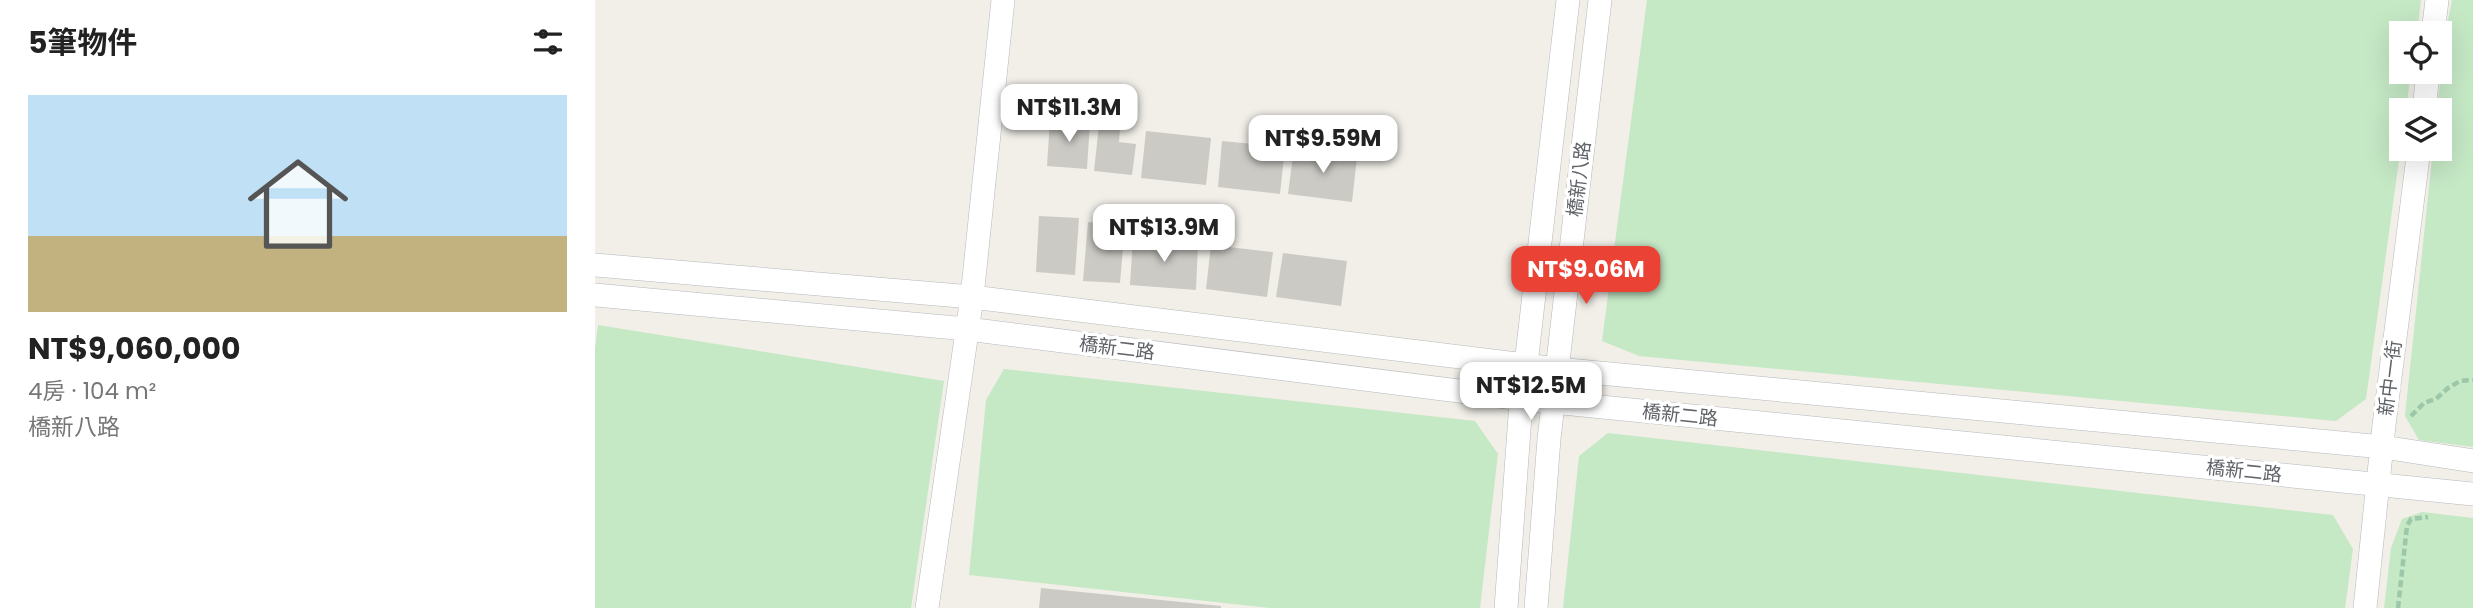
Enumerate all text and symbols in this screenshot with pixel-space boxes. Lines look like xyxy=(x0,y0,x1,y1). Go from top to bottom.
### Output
text: 5筆物件 xyxy=(28,21,138,64)
map controls xyxy=(2389,21,2452,161)
button: locate xyxy=(2389,21,2452,84)
icon: filters xyxy=(529,23,567,61)
pin: NT$11.3M xyxy=(997,85,1141,144)
text: NT$11.3M xyxy=(1017,91,1121,123)
button: layers xyxy=(2389,98,2452,161)
pin: NT$9.59M xyxy=(1251,116,1395,175)
text: NT$9.59M xyxy=(1265,122,1381,154)
street label: 橋新八路 xyxy=(1561,140,1597,218)
icon: home xyxy=(235,141,361,267)
pin: NT$13.9M xyxy=(1092,204,1236,264)
text: NT$13.9M xyxy=(1109,211,1219,243)
pin: NT$9.06M xyxy=(1514,246,1658,306)
text: NT$9.06M xyxy=(1527,253,1645,285)
text: NT$9,060,000 xyxy=(28,327,241,370)
street label: 橋新二路 xyxy=(1078,330,1156,366)
street label: 新中一街 xyxy=(2372,339,2408,417)
pin: NT$12.5M xyxy=(1459,362,1603,422)
text: NT$12.5M xyxy=(1476,369,1586,401)
text: 4房 · 104 m² xyxy=(28,375,156,407)
street label: 橋新二路 xyxy=(1641,398,1719,432)
text: 橋新八路 xyxy=(28,411,120,443)
street label: 橋新二路 xyxy=(2205,454,2283,488)

